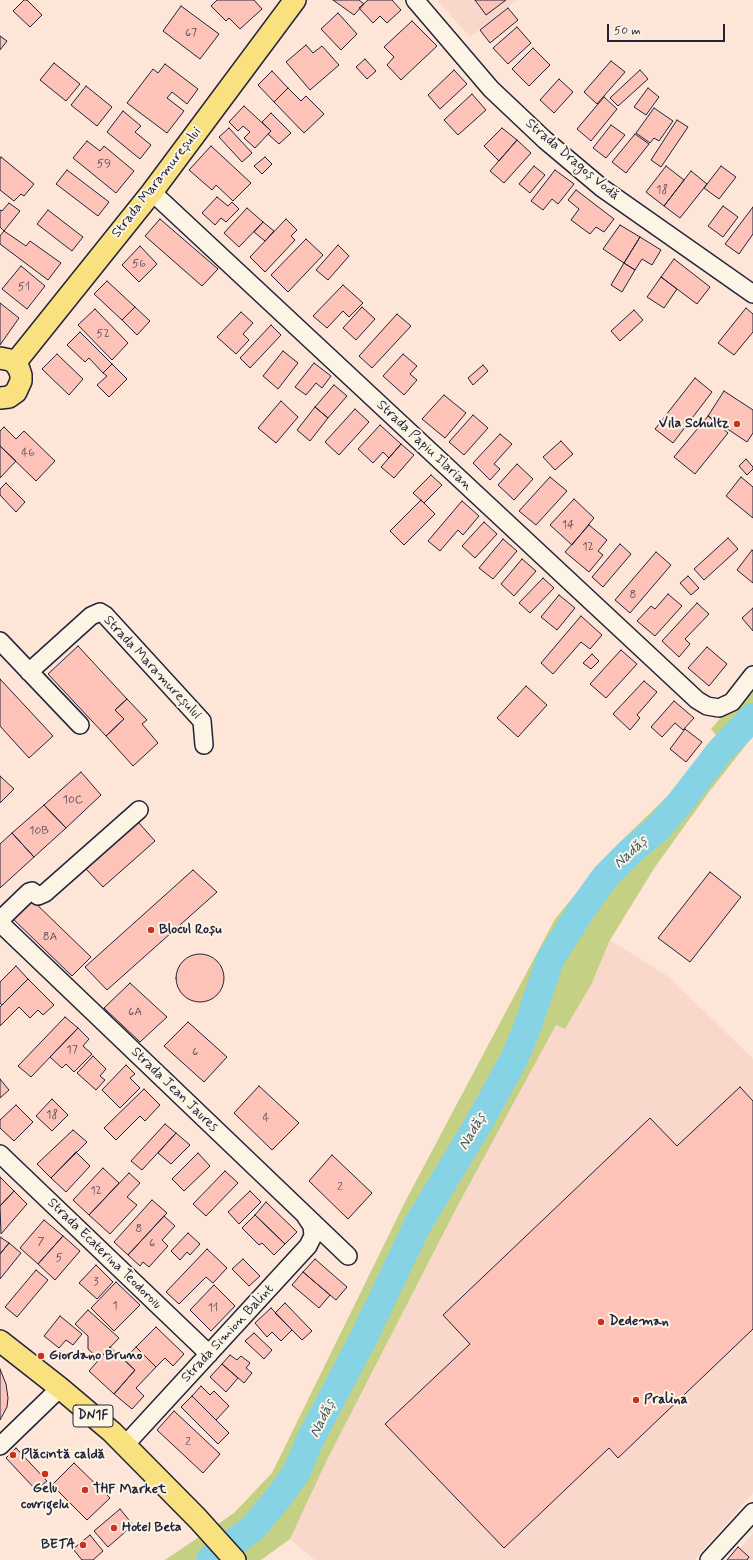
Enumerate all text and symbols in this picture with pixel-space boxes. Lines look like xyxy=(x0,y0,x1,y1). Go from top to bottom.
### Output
scale bar xyxy=(609,16,727,42)
text: 50 m xyxy=(614,23,641,39)
house number: 67 xyxy=(185,26,197,40)
street label: Strada Dragoș Vodă xyxy=(521,116,623,204)
street label: Strada Maramureșului xyxy=(109,124,205,242)
house number: 59 xyxy=(97,157,111,171)
house number: 18 xyxy=(656,183,668,197)
house number: 56 xyxy=(132,257,146,271)
house number: 51 xyxy=(18,280,30,294)
house number: 52 xyxy=(96,327,110,341)
street label: Strada Papiu Ilarian xyxy=(372,397,476,495)
place label: Vila Schultz xyxy=(659,416,729,432)
marker: Vila Schultz xyxy=(732,419,742,429)
house number: 46 xyxy=(21,446,35,460)
house number: 14 xyxy=(562,518,574,532)
house number: 12 xyxy=(582,540,594,554)
house number: 8 xyxy=(630,588,636,602)
street label: Strada Maramureșului xyxy=(100,613,204,723)
house number: 10C xyxy=(63,793,83,807)
house number: 10B xyxy=(29,824,49,838)
water label: Nadăș xyxy=(610,833,652,873)
place label: Blocul Roșu xyxy=(159,922,222,938)
marker: Blocul Roșu xyxy=(146,925,156,935)
house number: 8A xyxy=(43,930,57,944)
house number: 6A xyxy=(128,1005,142,1019)
house number: 17 xyxy=(66,1043,78,1057)
street label: Strada Jean Jaures xyxy=(127,1044,221,1136)
house number: 6 xyxy=(192,1045,198,1059)
house number: 18 xyxy=(46,1108,58,1122)
water label: Nadăș xyxy=(455,1110,491,1154)
house number: 4 xyxy=(263,1111,269,1125)
house number: 2 xyxy=(337,1180,343,1194)
house number: 12 xyxy=(90,1184,102,1198)
street label: Strada Ecaterina Teodoroiu xyxy=(43,1195,165,1313)
house number: 8 xyxy=(136,1222,142,1236)
house number: 7 xyxy=(37,1235,45,1249)
house number: 6 xyxy=(149,1236,155,1250)
house number: 5 xyxy=(55,1251,63,1265)
house number: 3 xyxy=(93,1275,99,1289)
street label: Strada Simion Balint xyxy=(178,1281,278,1387)
house number: 1 xyxy=(112,1299,118,1313)
house number: 11 xyxy=(208,1301,218,1315)
place label: Dedeman xyxy=(609,1314,669,1330)
marker: Dedeman xyxy=(596,1317,606,1327)
place label: Giordano Bruno xyxy=(49,1348,143,1364)
marker: Giordano Bruno xyxy=(36,1351,46,1361)
place label: Pralina xyxy=(644,1392,688,1408)
marker: Pralina xyxy=(631,1395,641,1405)
water label: Nadăș xyxy=(306,1397,340,1441)
road number: DN1F xyxy=(73,1405,113,1427)
house number: 2 xyxy=(185,1435,191,1449)
place label: Plăcintă caldă xyxy=(21,1447,105,1463)
marker: Plăcintă caldă xyxy=(8,1450,18,1460)
marker: Gelu covrigelu xyxy=(40,1469,50,1479)
place label: Gelu covrigelu xyxy=(21,1481,69,1514)
place label: THF Market xyxy=(93,1482,166,1498)
marker: THF Market xyxy=(80,1485,90,1495)
place label: Hotel Beta xyxy=(122,1520,182,1536)
marker: Hotel Beta xyxy=(109,1523,119,1533)
place label: BETA xyxy=(41,1537,75,1553)
marker: BETA xyxy=(78,1540,88,1550)

